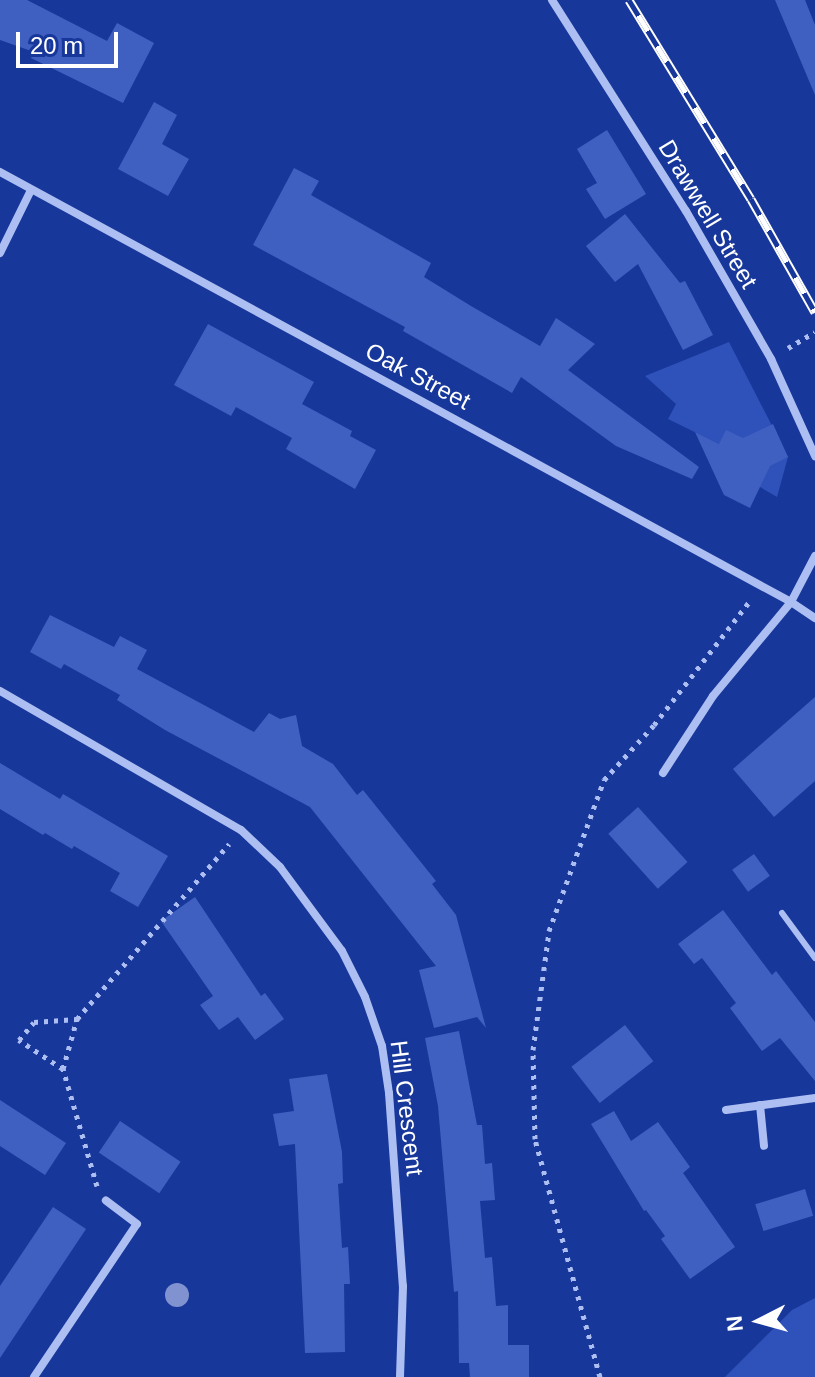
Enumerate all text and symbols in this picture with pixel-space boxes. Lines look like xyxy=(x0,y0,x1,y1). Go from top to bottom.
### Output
scale bar xyxy=(20,16,122,66)
text: 20 m xyxy=(30,32,83,59)
street label: Drawwell Street xyxy=(652,135,764,293)
street label: Oak Street xyxy=(361,336,475,416)
street label: Hill Crescent xyxy=(384,1039,430,1177)
north arrow xyxy=(719,1281,799,1361)
text: N xyxy=(721,1314,748,1333)

